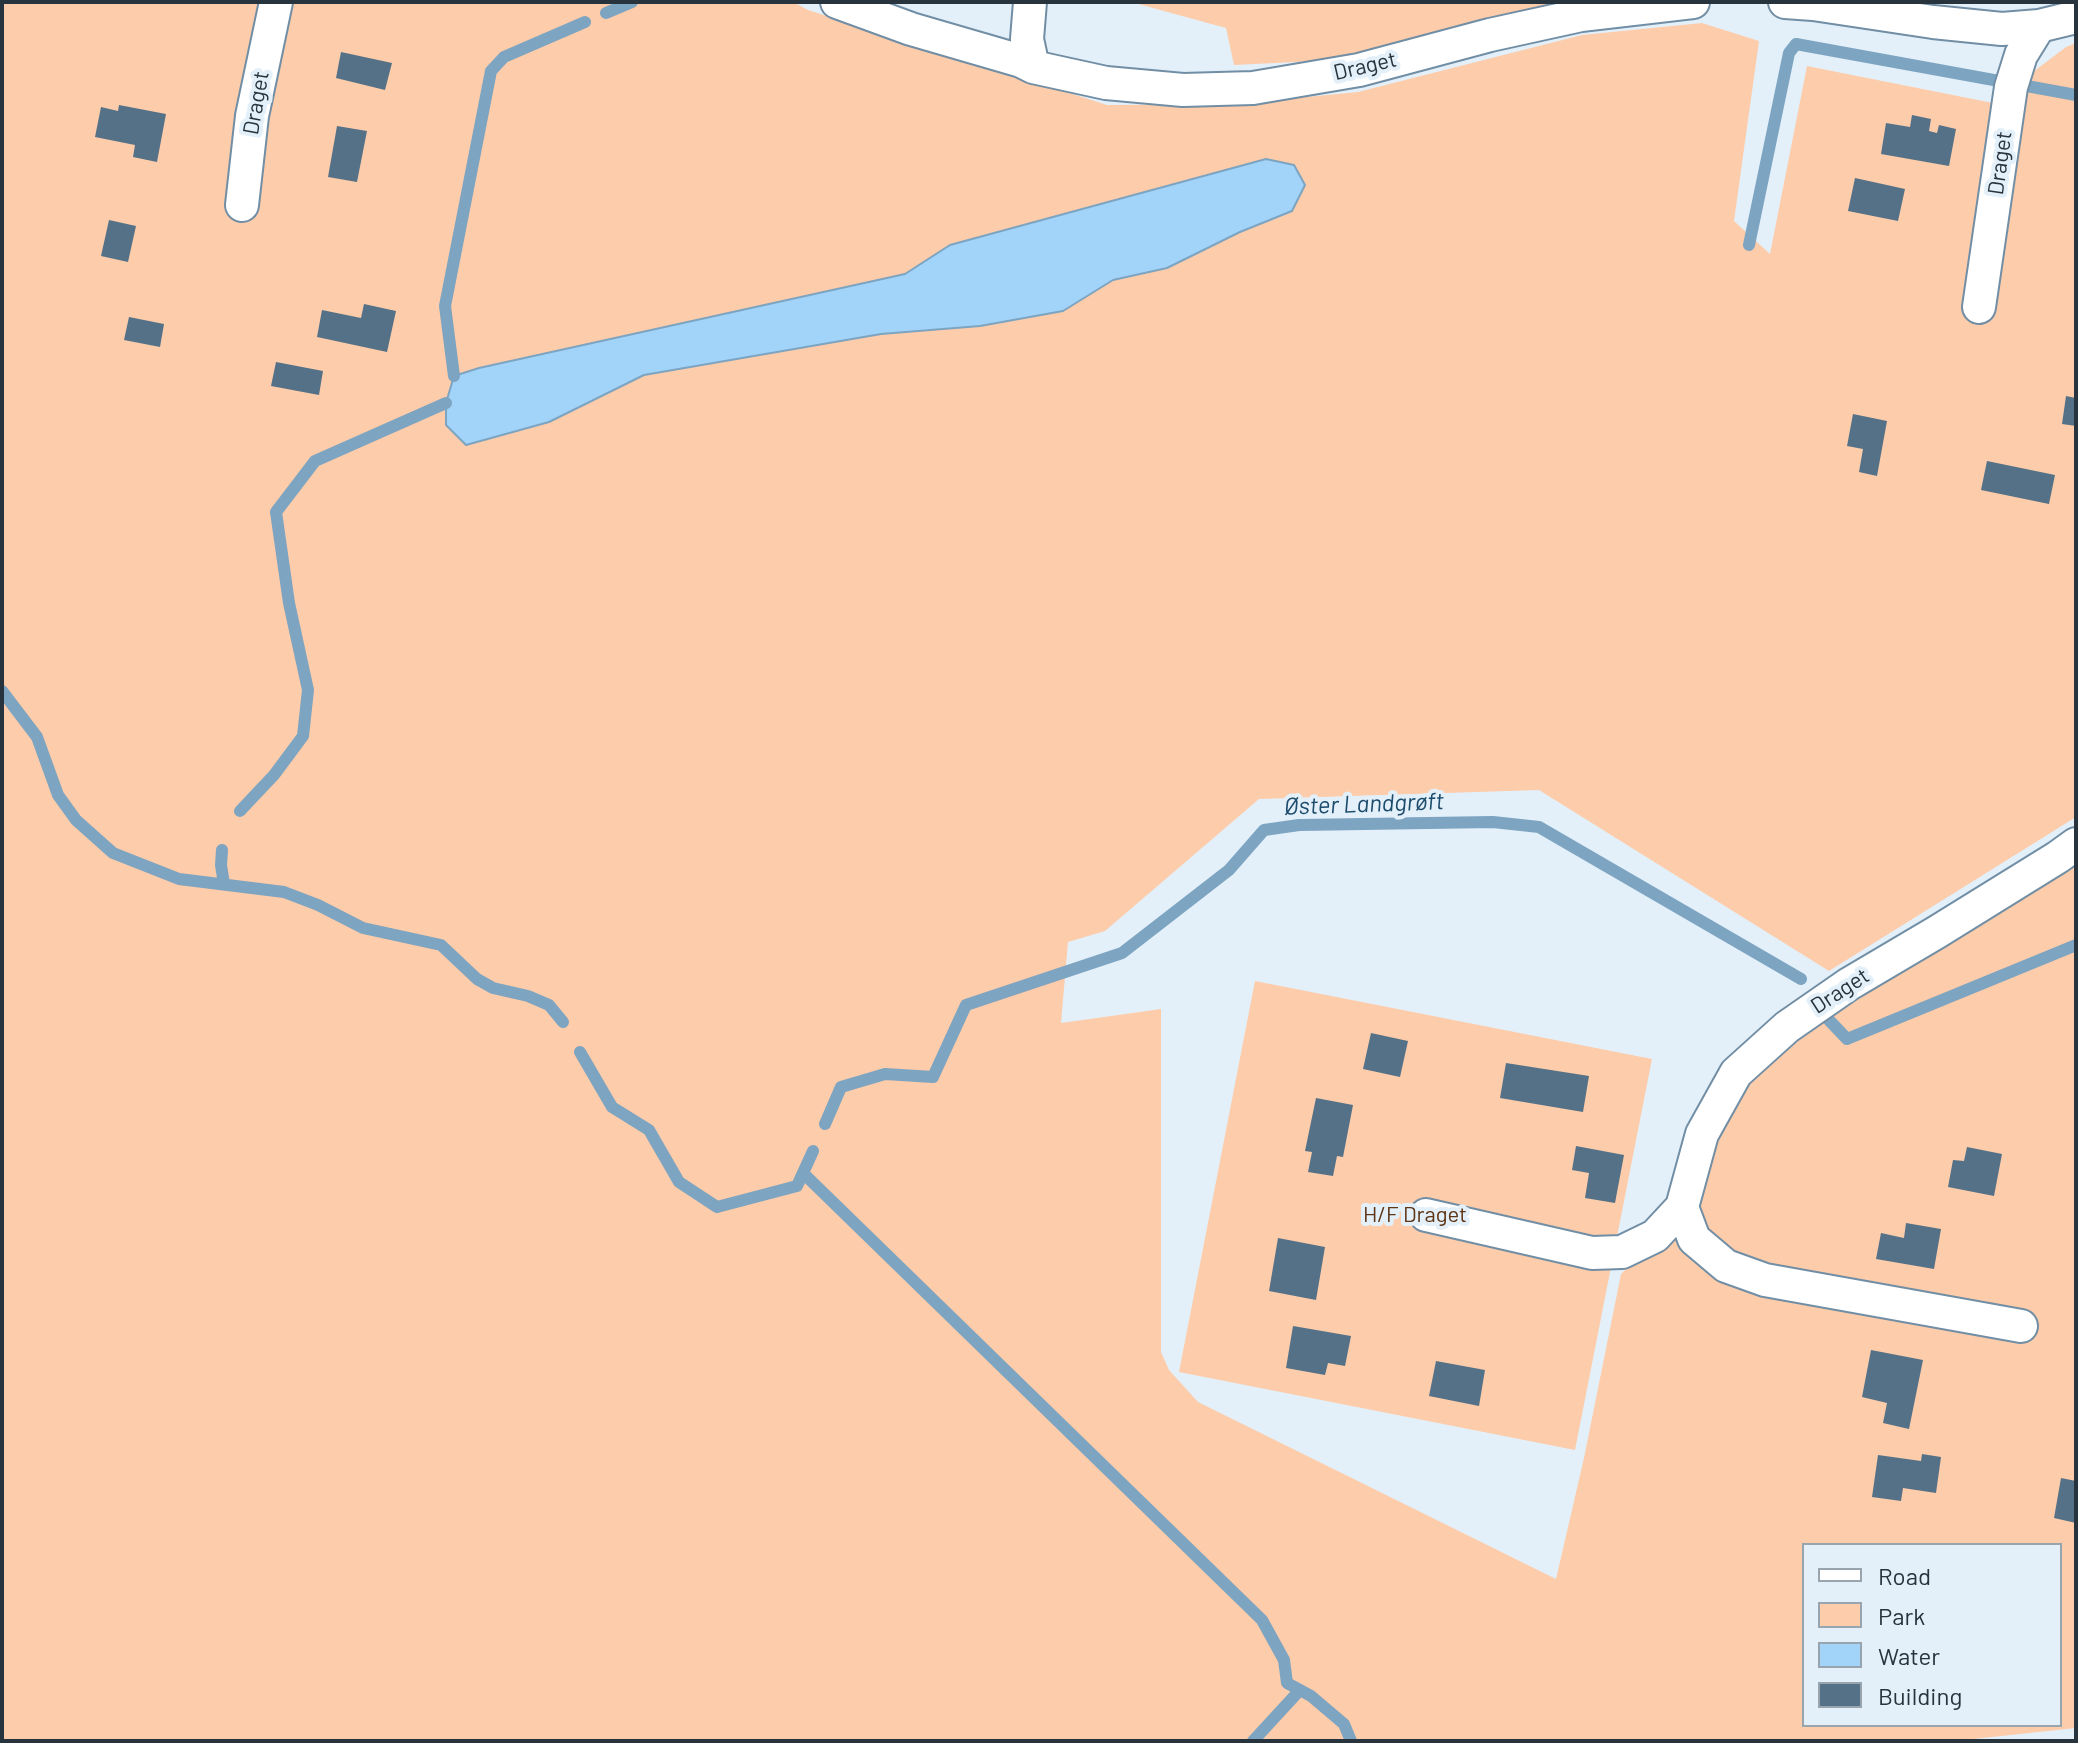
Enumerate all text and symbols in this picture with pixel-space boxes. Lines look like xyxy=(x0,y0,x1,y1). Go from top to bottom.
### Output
street label: Draget xyxy=(1331,46,1399,86)
street label: Draget xyxy=(237,69,275,137)
street label: Draget xyxy=(1982,129,2018,197)
water label: Øster Landgrøft xyxy=(1284,787,1444,821)
street label: Draget xyxy=(1806,962,1874,1020)
park label: H/F Draget xyxy=(1363,1202,1467,1228)
legend xyxy=(1802,1543,2062,1727)
text: Road xyxy=(1878,1561,1931,1590)
text: Park xyxy=(1878,1601,1925,1630)
text: Water xyxy=(1878,1641,1940,1670)
text: Building xyxy=(1878,1681,1962,1710)

